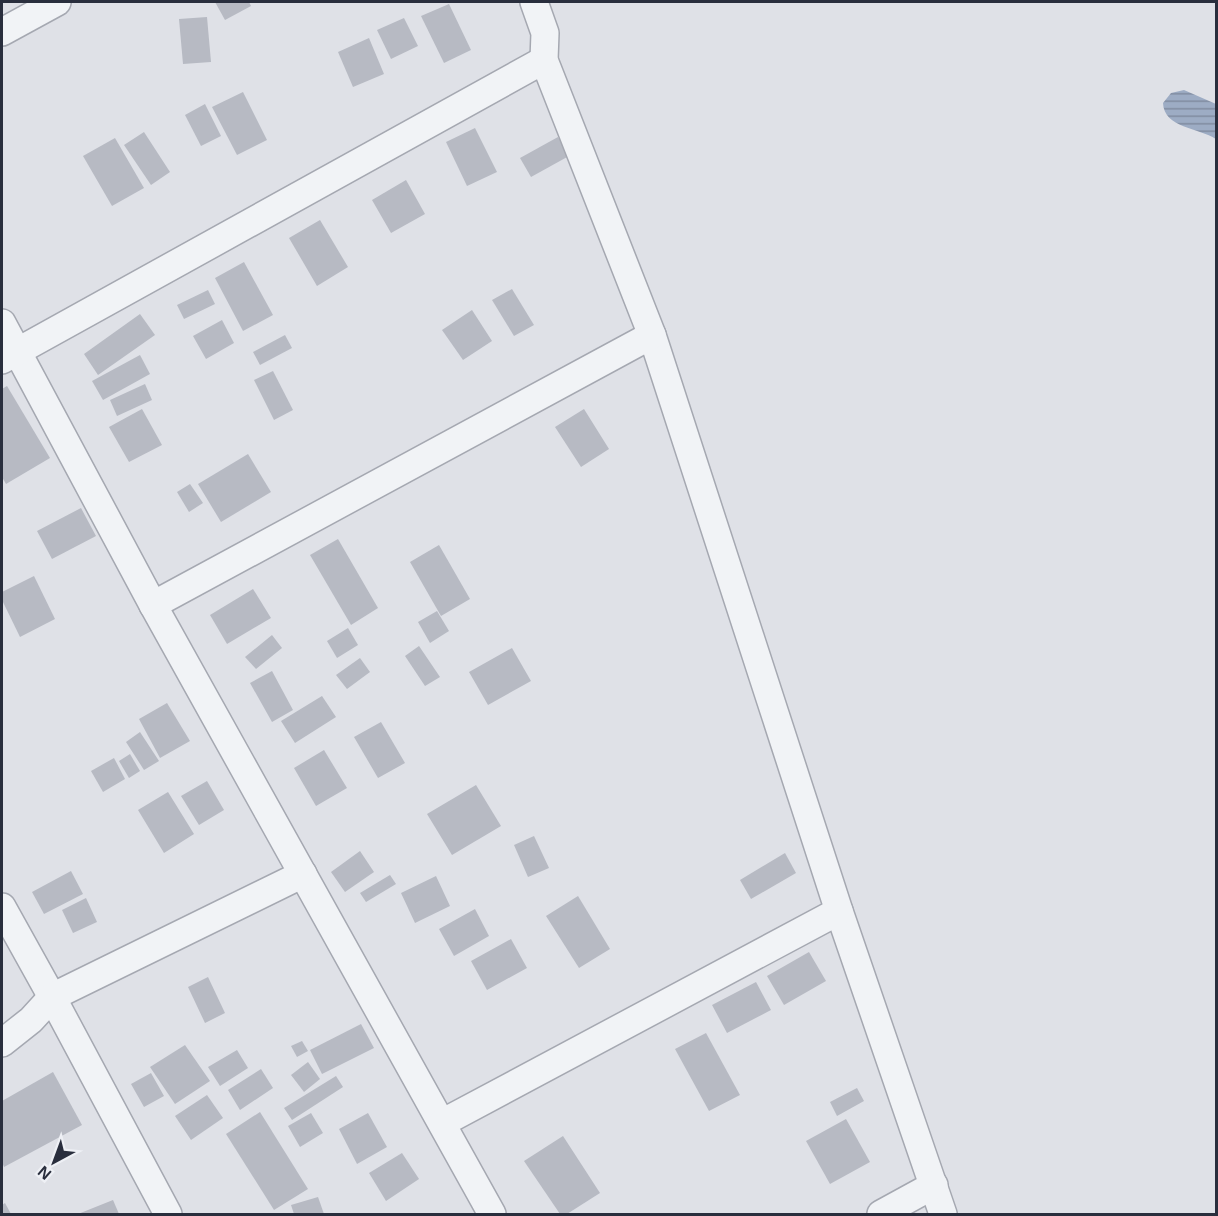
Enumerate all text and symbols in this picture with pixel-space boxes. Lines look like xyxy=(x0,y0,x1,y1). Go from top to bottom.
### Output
north arrow xyxy=(24,1132,84,1192)
text: N xyxy=(35,1163,54,1183)

